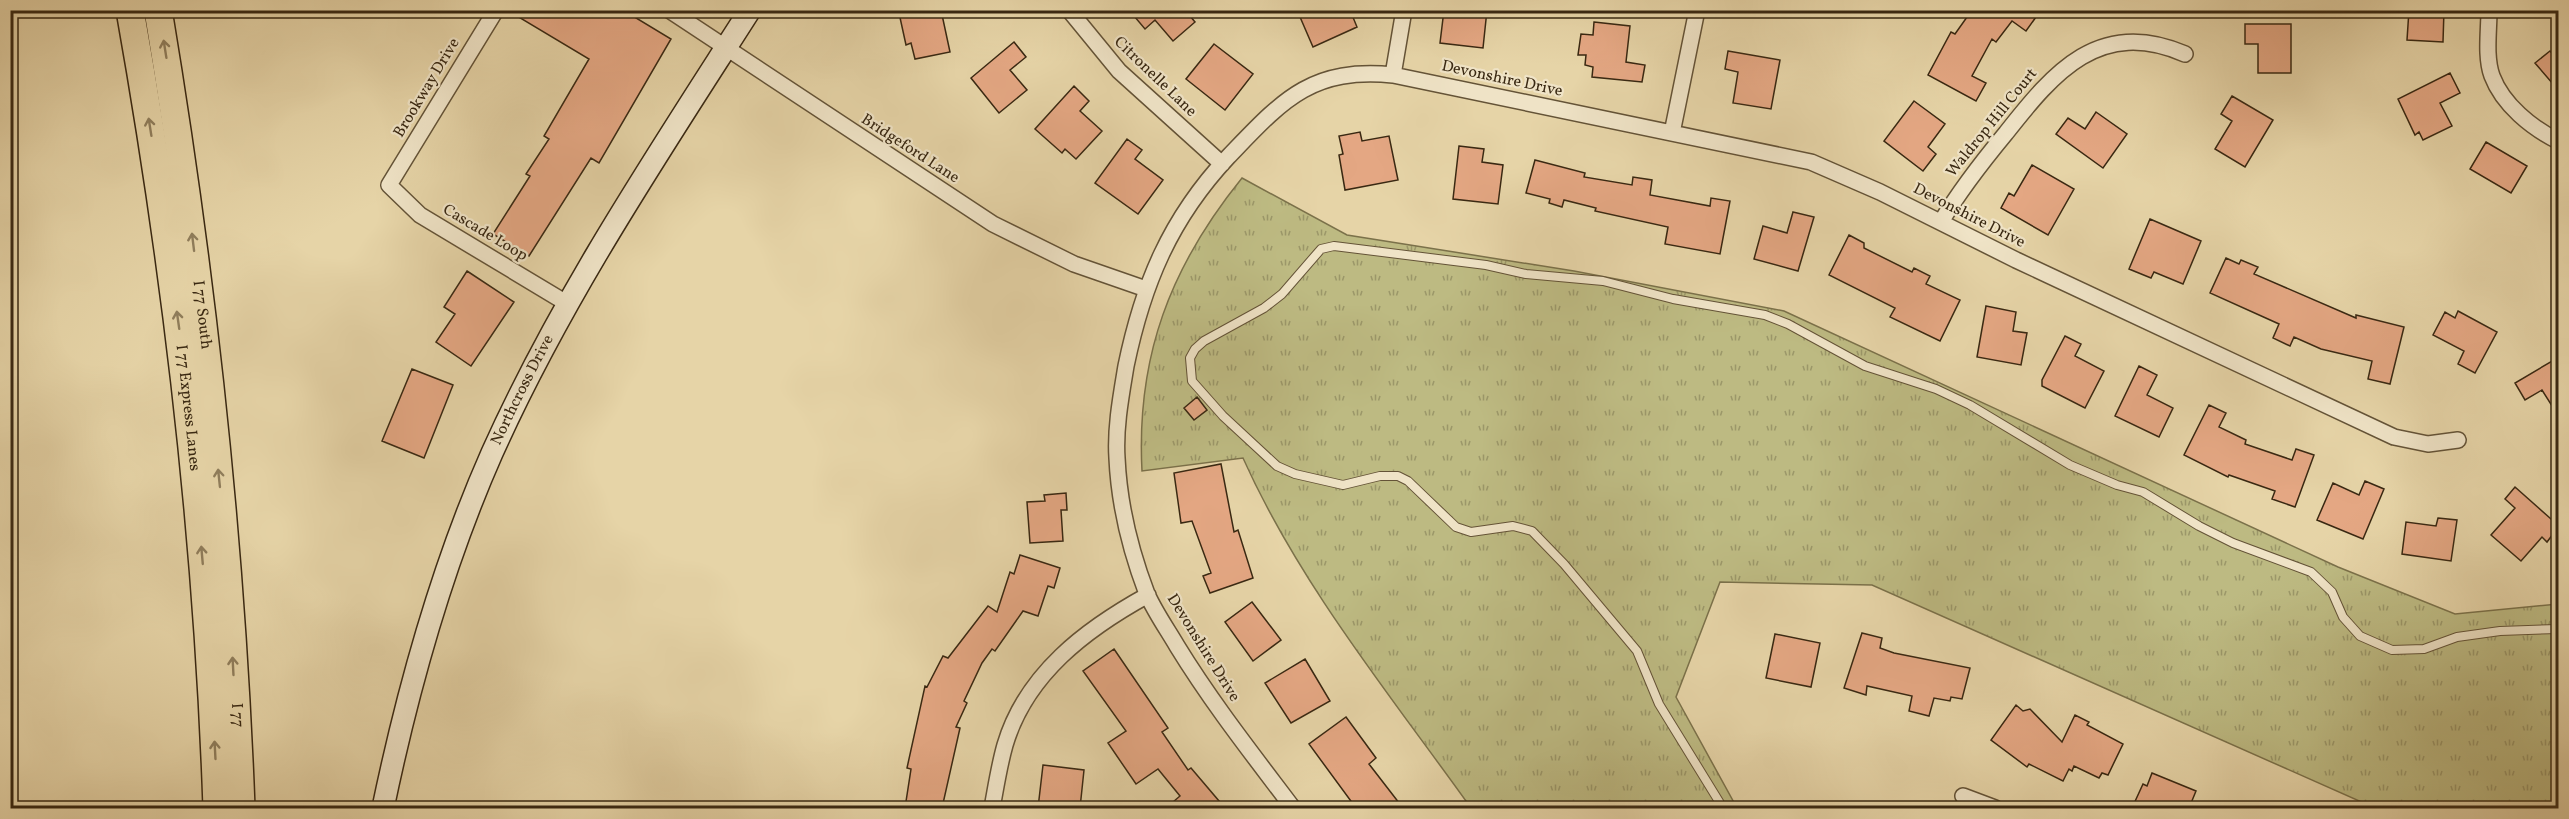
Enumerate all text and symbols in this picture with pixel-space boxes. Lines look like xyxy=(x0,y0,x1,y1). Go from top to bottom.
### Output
street label: Citronelle Lane xyxy=(1109,32,1201,122)
street label: Brookway Drive xyxy=(389,34,465,142)
one-way arrow xyxy=(159,40,170,60)
street label: Devonshire Drive xyxy=(1439,55,1565,103)
street label: Waldrop Hill Court xyxy=(1941,64,2043,182)
street label: Bridgeford Lane xyxy=(857,109,963,189)
one-way arrow xyxy=(144,117,155,137)
street label: Devonshire Drive xyxy=(1909,178,2029,254)
street label: Cascade Loop xyxy=(438,199,532,267)
one-way arrow xyxy=(187,233,198,253)
street label: I 77 South xyxy=(187,279,217,350)
one-way arrow xyxy=(173,310,184,330)
street label: Northcross Drive xyxy=(486,331,560,449)
street label: I 77 Express Lanes xyxy=(169,343,205,472)
one-way arrow xyxy=(213,468,224,488)
one-way arrow xyxy=(196,546,207,566)
street label: Devonshire Drive xyxy=(1161,590,1245,706)
one-way arrow xyxy=(228,657,239,677)
street label: I 77 xyxy=(225,702,248,728)
one-way arrow xyxy=(209,741,220,761)

